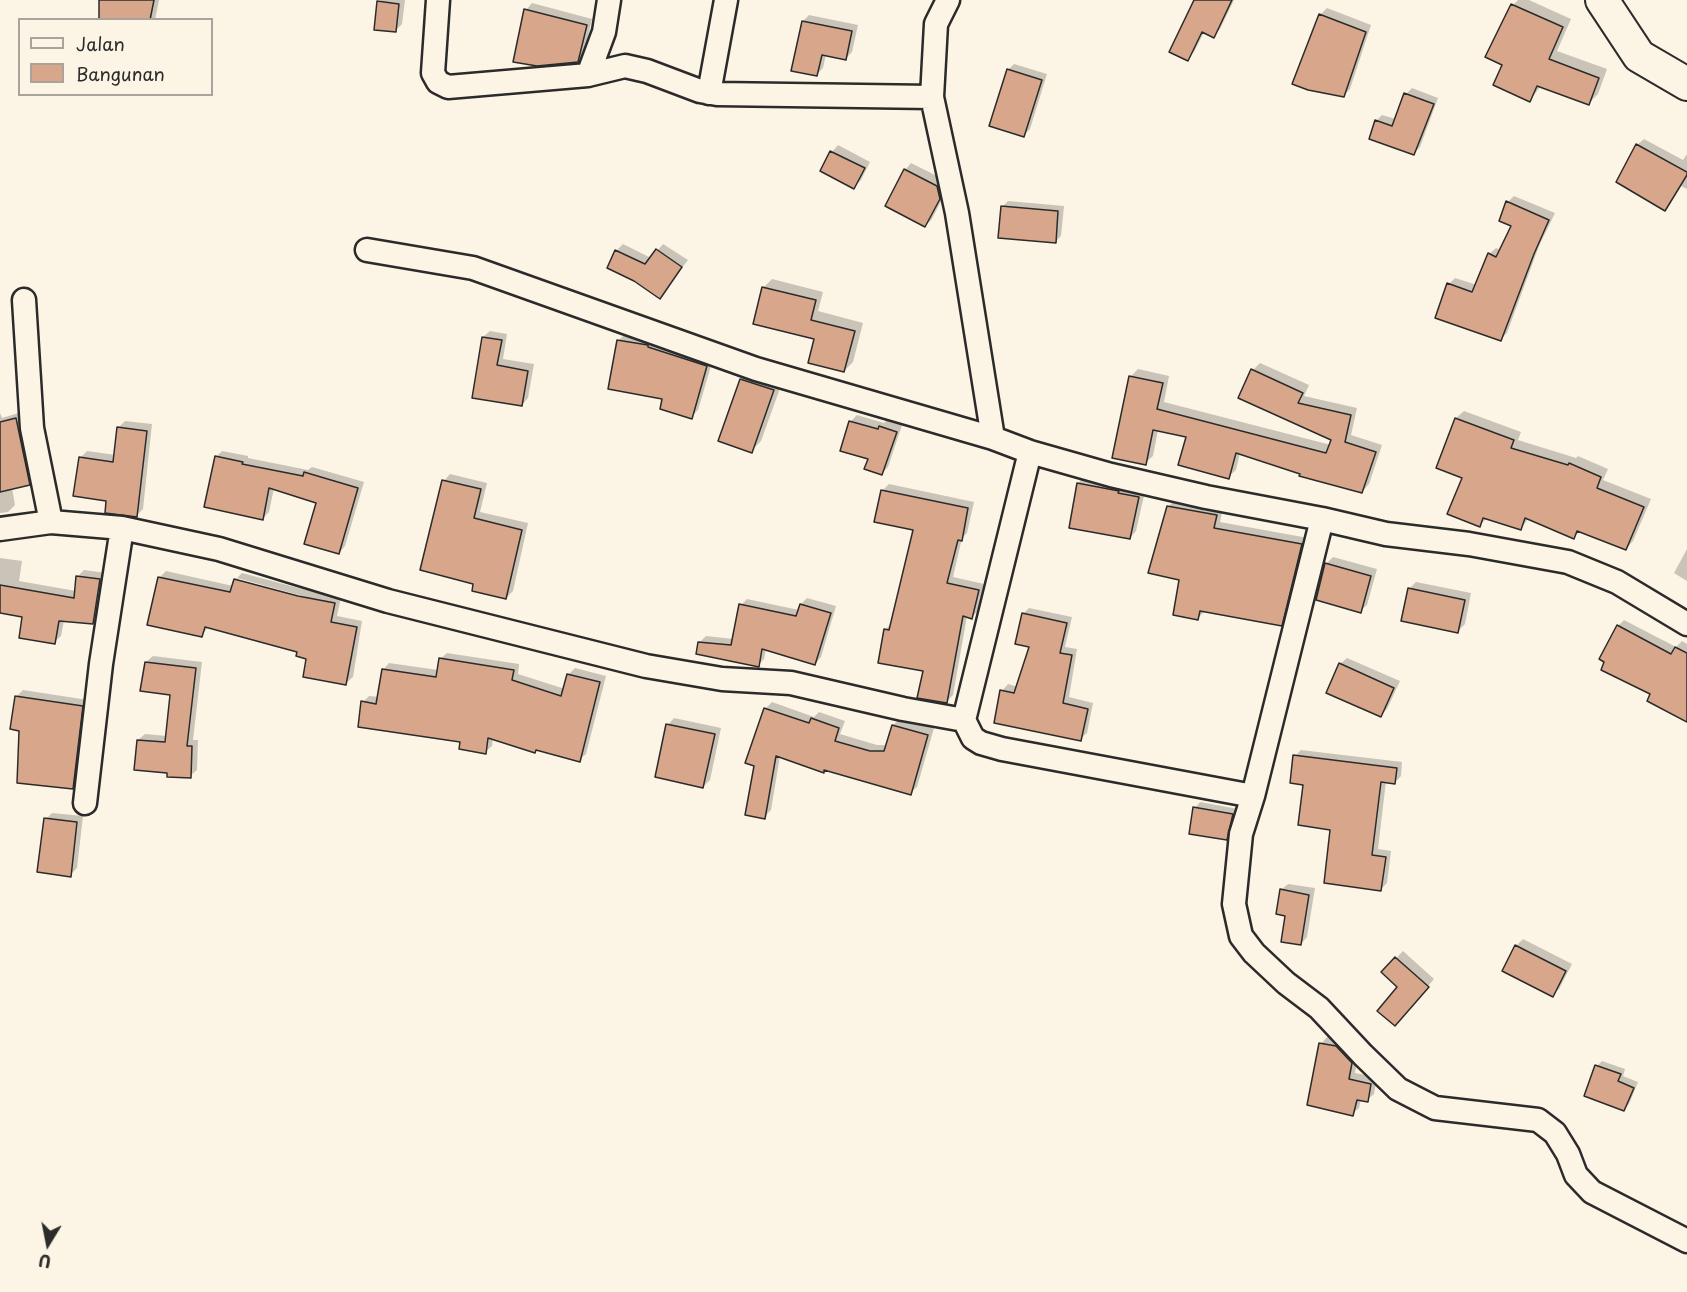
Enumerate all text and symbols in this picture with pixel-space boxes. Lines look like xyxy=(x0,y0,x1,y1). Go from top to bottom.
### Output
legend xyxy=(18,18,213,96)
text: Jalan xyxy=(76,30,125,57)
text: Bangunan xyxy=(76,60,165,87)
north arrow xyxy=(18,1214,78,1274)
text: U xyxy=(37,1249,53,1275)

